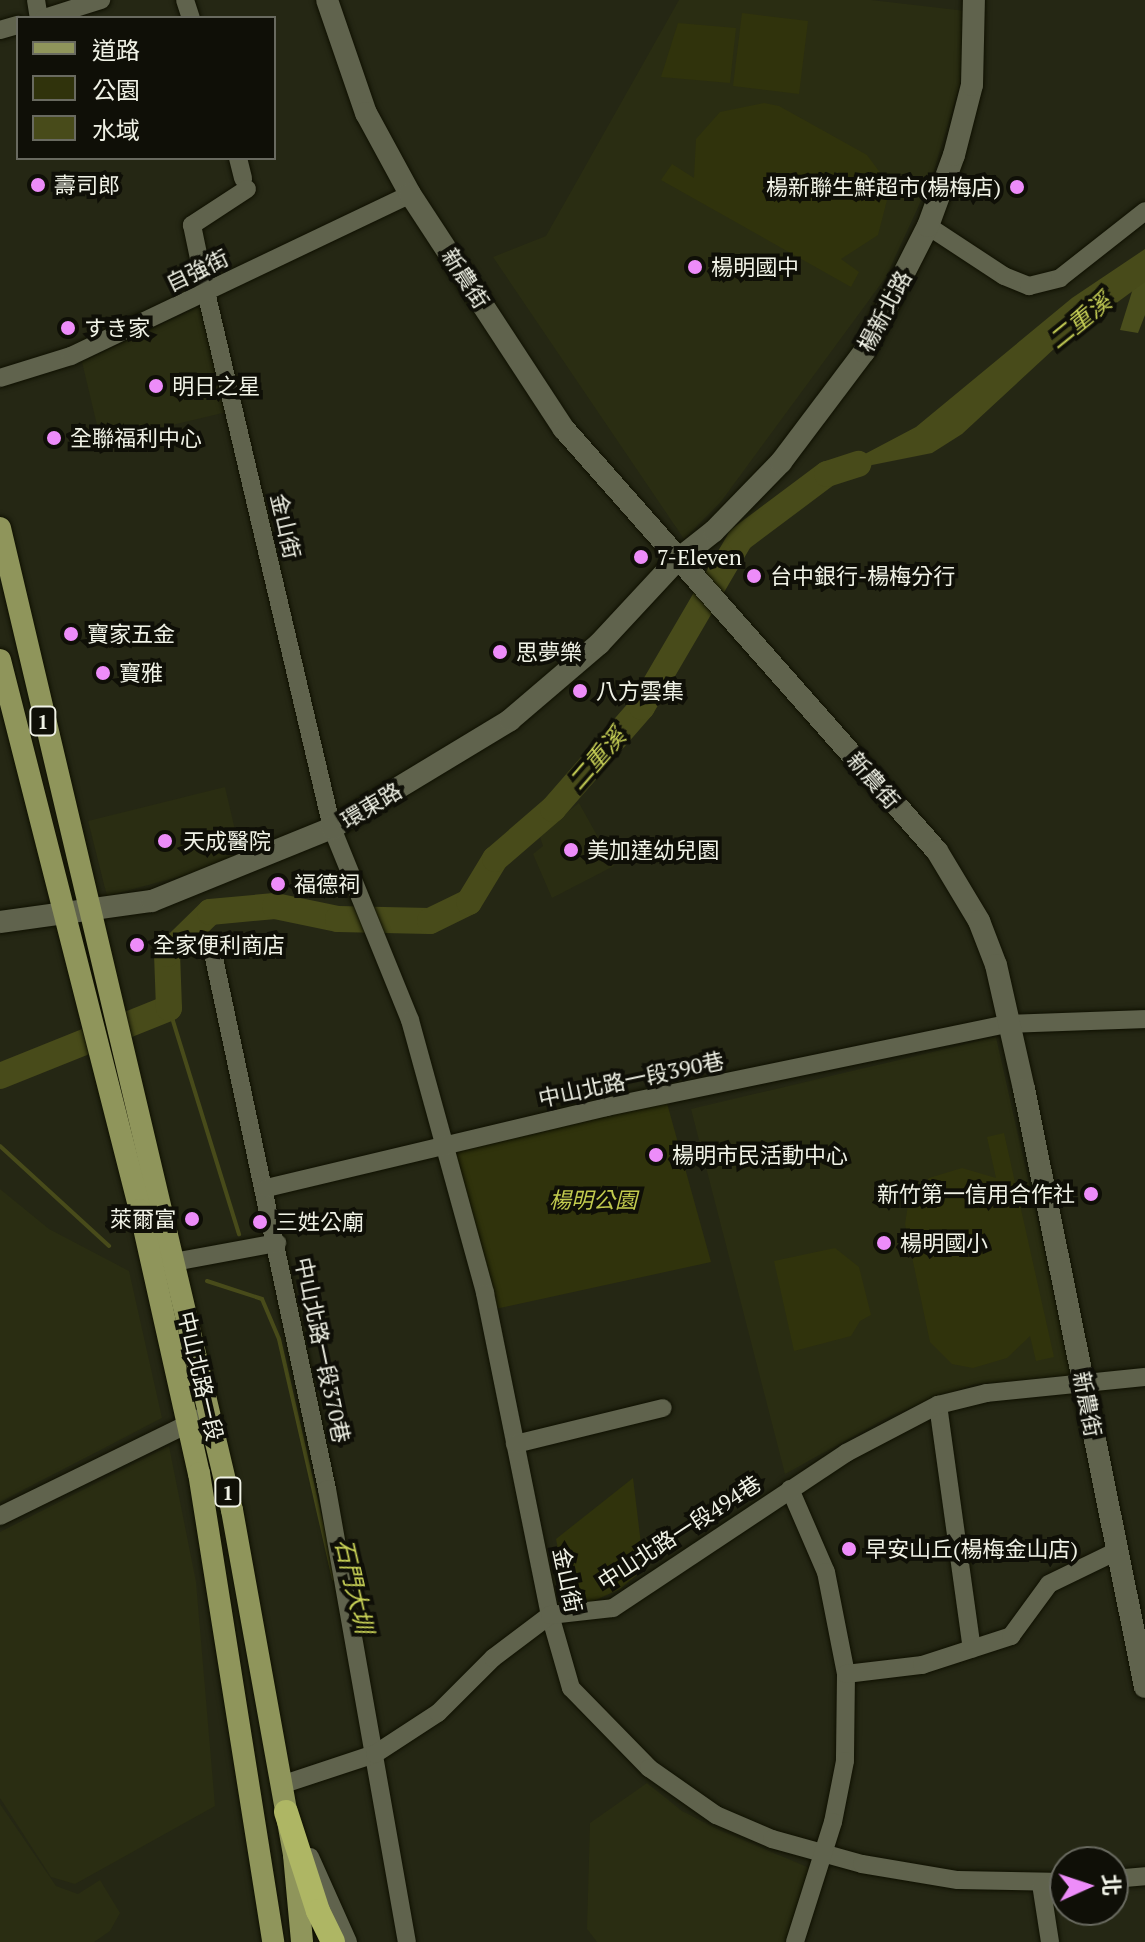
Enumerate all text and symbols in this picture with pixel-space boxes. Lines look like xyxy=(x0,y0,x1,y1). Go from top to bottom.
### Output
legend xyxy=(16,16,276,160)
text: 道路 xyxy=(92,34,140,66)
text: 公園 xyxy=(92,74,140,106)
text: 水域 xyxy=(92,114,140,146)
place label: 壽司郎 xyxy=(54,172,120,198)
place label: 楊新聯生鮮超市(楊梅店) xyxy=(766,174,1001,200)
marker: 壽司郎 xyxy=(29,176,47,194)
marker: 楊新聯生鮮超市(楊梅店) xyxy=(1008,178,1026,196)
street label: 新農街 xyxy=(437,243,495,313)
street label: 自強街 xyxy=(162,244,232,296)
place label: 楊明國中 xyxy=(711,254,799,280)
marker: 楊明國中 xyxy=(686,258,704,276)
street label: 楊新北路 xyxy=(852,266,916,356)
water label: 二重溪 xyxy=(1043,287,1117,355)
place label: すき家 xyxy=(84,315,150,341)
marker: すき家 xyxy=(59,319,77,337)
place label: 明日之星 xyxy=(172,373,260,399)
marker: 明日之星 xyxy=(147,377,165,395)
place label: 全聯福利中心 xyxy=(70,425,202,451)
marker: 全聯福利中心 xyxy=(45,429,63,447)
street label: 金山街 xyxy=(266,491,306,561)
place label: 7-Eleven xyxy=(657,544,742,570)
marker: 7-Eleven xyxy=(632,548,650,566)
place label: 台中銀行-楊梅分行 xyxy=(770,563,955,589)
marker: 台中銀行-楊梅分行 xyxy=(745,567,763,585)
place label: 寶家五金 xyxy=(87,621,175,647)
marker: 寶家五金 xyxy=(62,625,80,643)
place label: 思夢樂 xyxy=(516,639,582,665)
marker: 思夢樂 xyxy=(491,643,509,661)
place label: 寶雅 xyxy=(119,660,163,686)
marker: 寶雅 xyxy=(94,664,112,682)
place label: 八方雲集 xyxy=(596,678,684,704)
marker: 八方雲集 xyxy=(571,682,589,700)
road number: 1 xyxy=(29,705,57,737)
water label: 二重溪 xyxy=(563,722,631,796)
street label: 新農街 xyxy=(842,746,906,814)
street label: 環東路 xyxy=(336,777,406,833)
place label: 天成醫院 xyxy=(183,828,271,854)
marker: 天成醫院 xyxy=(154,830,176,852)
place label: 美加達幼兒園 xyxy=(587,837,719,863)
marker: 美加達幼兒園 xyxy=(562,841,580,859)
place label: 福德祠 xyxy=(294,871,360,897)
marker: 福德祠 xyxy=(269,875,287,893)
place label: 全家便利商店 xyxy=(153,932,285,958)
marker: 全家便利商店 xyxy=(128,936,146,954)
street label: 中山北路一段390巷 xyxy=(536,1046,726,1112)
place label: 楊明市民活動中心 xyxy=(672,1142,848,1168)
marker: 楊明市民活動中心 xyxy=(647,1146,665,1164)
place label: 新竹第一信用合作社 xyxy=(877,1181,1075,1207)
marker: 新竹第一信用合作社 xyxy=(1082,1185,1100,1203)
park label: 楊明公園 xyxy=(549,1187,637,1213)
place label: 萊爾富 xyxy=(110,1206,176,1232)
place label: 三姓公廟 xyxy=(276,1209,364,1235)
marker: 萊爾富 xyxy=(183,1210,201,1228)
marker: 三姓公廟 xyxy=(251,1213,269,1231)
place label: 楊明國小 xyxy=(900,1230,988,1256)
marker: 楊明國小 xyxy=(875,1234,893,1252)
street label: 中山北路一段370巷 xyxy=(290,1255,356,1445)
street label: 中山北路一段 xyxy=(173,1309,229,1443)
street label: 新農街 xyxy=(1069,1369,1107,1439)
street label: 中山北路一段494巷 xyxy=(592,1469,766,1595)
road number: 1 xyxy=(214,1476,242,1508)
water label: 石門大圳 xyxy=(329,1536,379,1636)
place label: 早安山丘(楊梅金山店) xyxy=(865,1536,1078,1562)
marker: 早安山丘(楊梅金山店) xyxy=(840,1540,858,1558)
street label: 金山街 xyxy=(548,1545,588,1615)
north arrow xyxy=(1049,1846,1129,1926)
text: 北 xyxy=(1096,1873,1127,1897)

